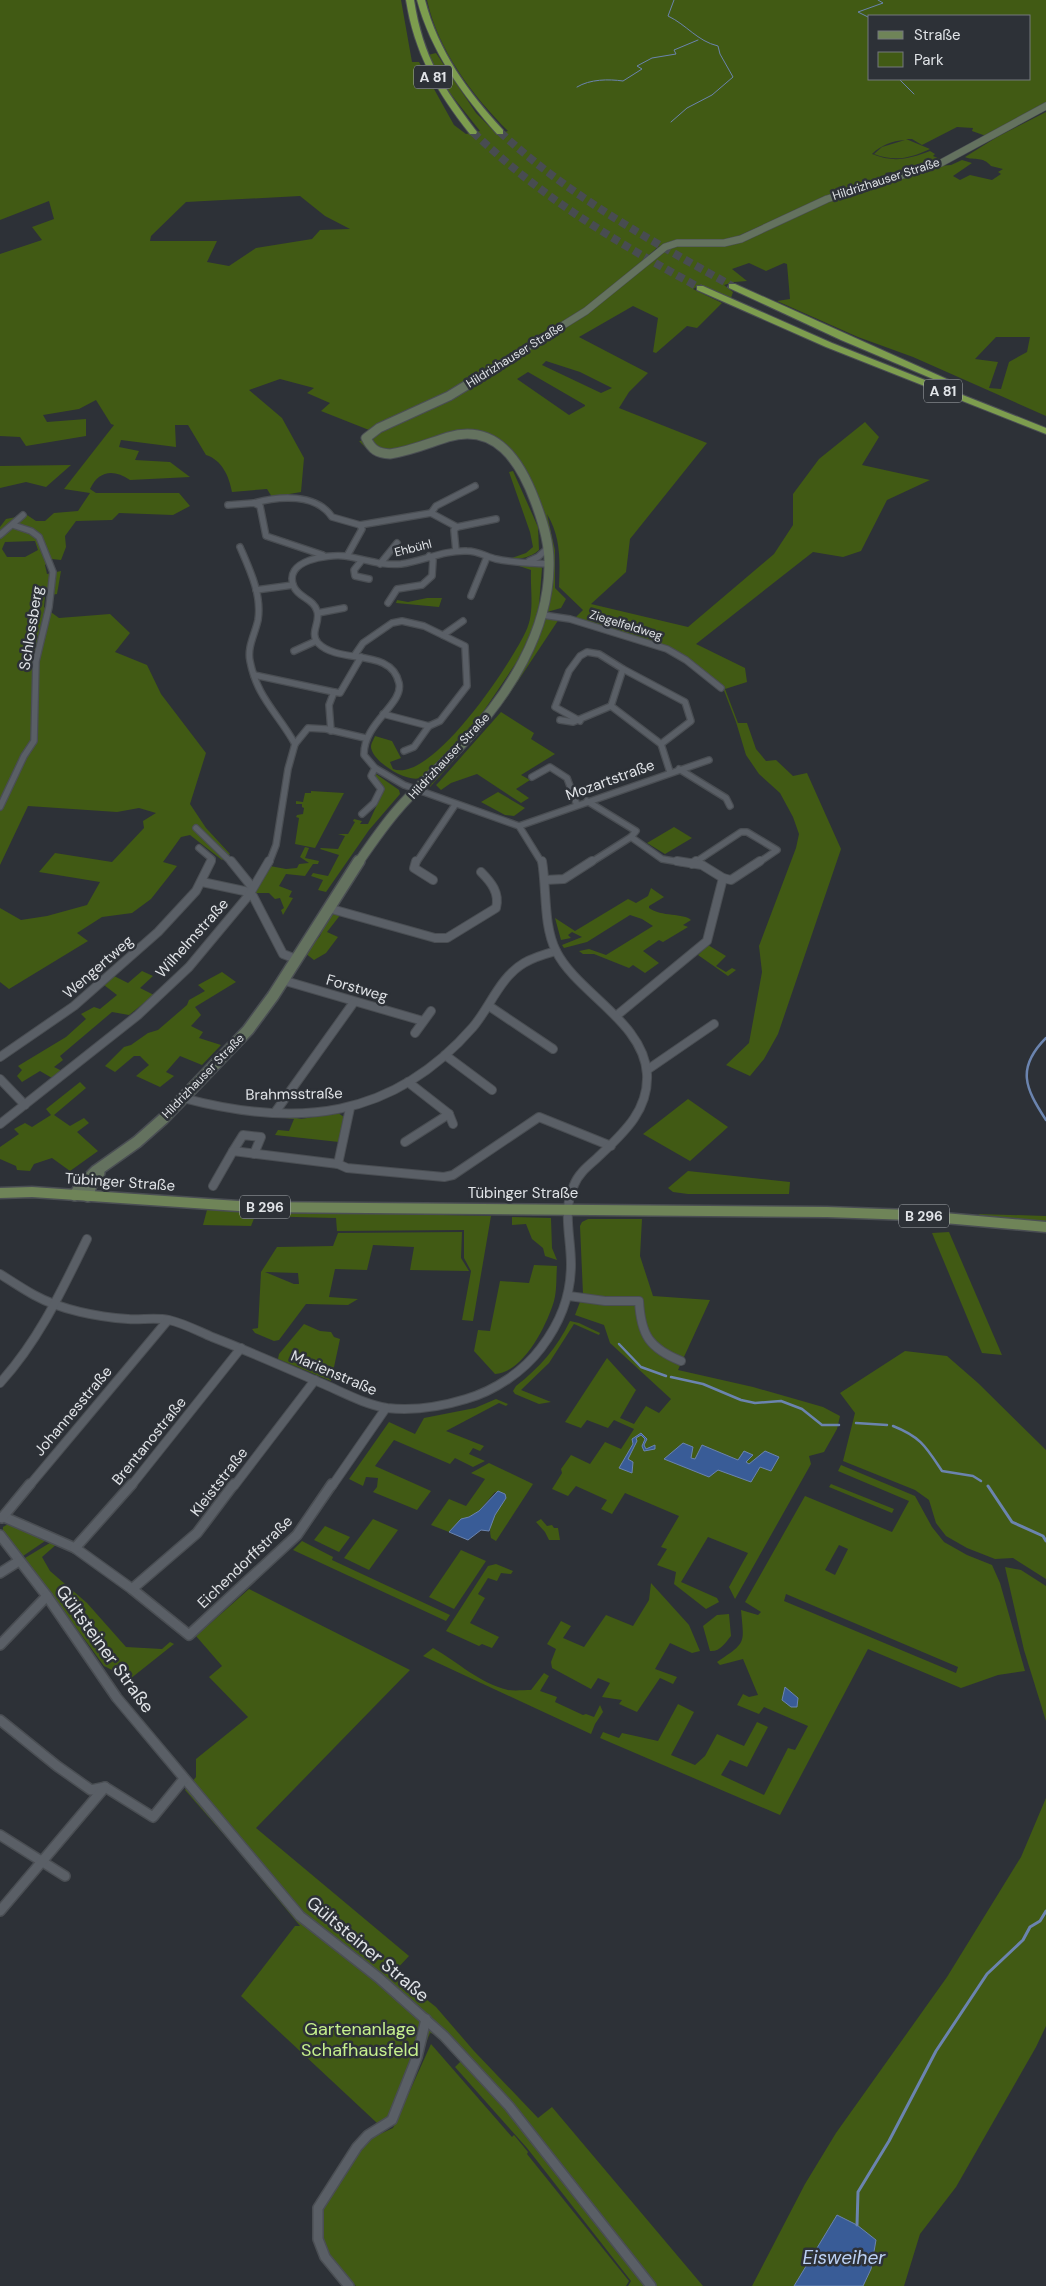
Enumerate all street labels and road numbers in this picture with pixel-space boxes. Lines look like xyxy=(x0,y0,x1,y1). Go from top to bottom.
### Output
road number: A 81 xyxy=(414,66,452,88)
street label: Hildrizhauser Straße xyxy=(830,154,942,204)
street label: Hildrizhauser Straße xyxy=(463,318,567,391)
road number: A 81 xyxy=(924,380,962,402)
street label: Ehbühl xyxy=(393,536,433,560)
street label: Schlossberg xyxy=(14,585,48,671)
street label: Ziegelfeldweg xyxy=(588,606,665,644)
street label: Hildrizhauser Straße xyxy=(405,709,493,802)
street label: Mozartstraße xyxy=(563,755,657,805)
street label: Wilhelmstraße xyxy=(151,894,233,982)
street label: Wengertweg xyxy=(59,931,137,1003)
street label: Forstweg xyxy=(324,970,390,1006)
street label: Hildrizhauser Straße xyxy=(158,1030,248,1122)
street label: Brahmsstraße xyxy=(245,1083,343,1105)
street label: Tübinger Straße xyxy=(64,1168,176,1196)
street label: Tübinger Straße xyxy=(468,1183,578,1203)
road number: B 296 xyxy=(240,1196,290,1218)
road number: B 296 xyxy=(899,1204,949,1228)
street label: Marienstraße xyxy=(288,1346,380,1400)
street label: Johannesstraße xyxy=(30,1362,116,1460)
street label: Brentanostraße xyxy=(107,1393,191,1489)
street label: Kleiststraße xyxy=(186,1443,252,1521)
street label: Eichendorffstraße xyxy=(193,1511,297,1613)
street label: Gültsteiner Straße xyxy=(50,1580,160,1718)
street label: Gültsteiner Straße xyxy=(302,1891,434,2007)

